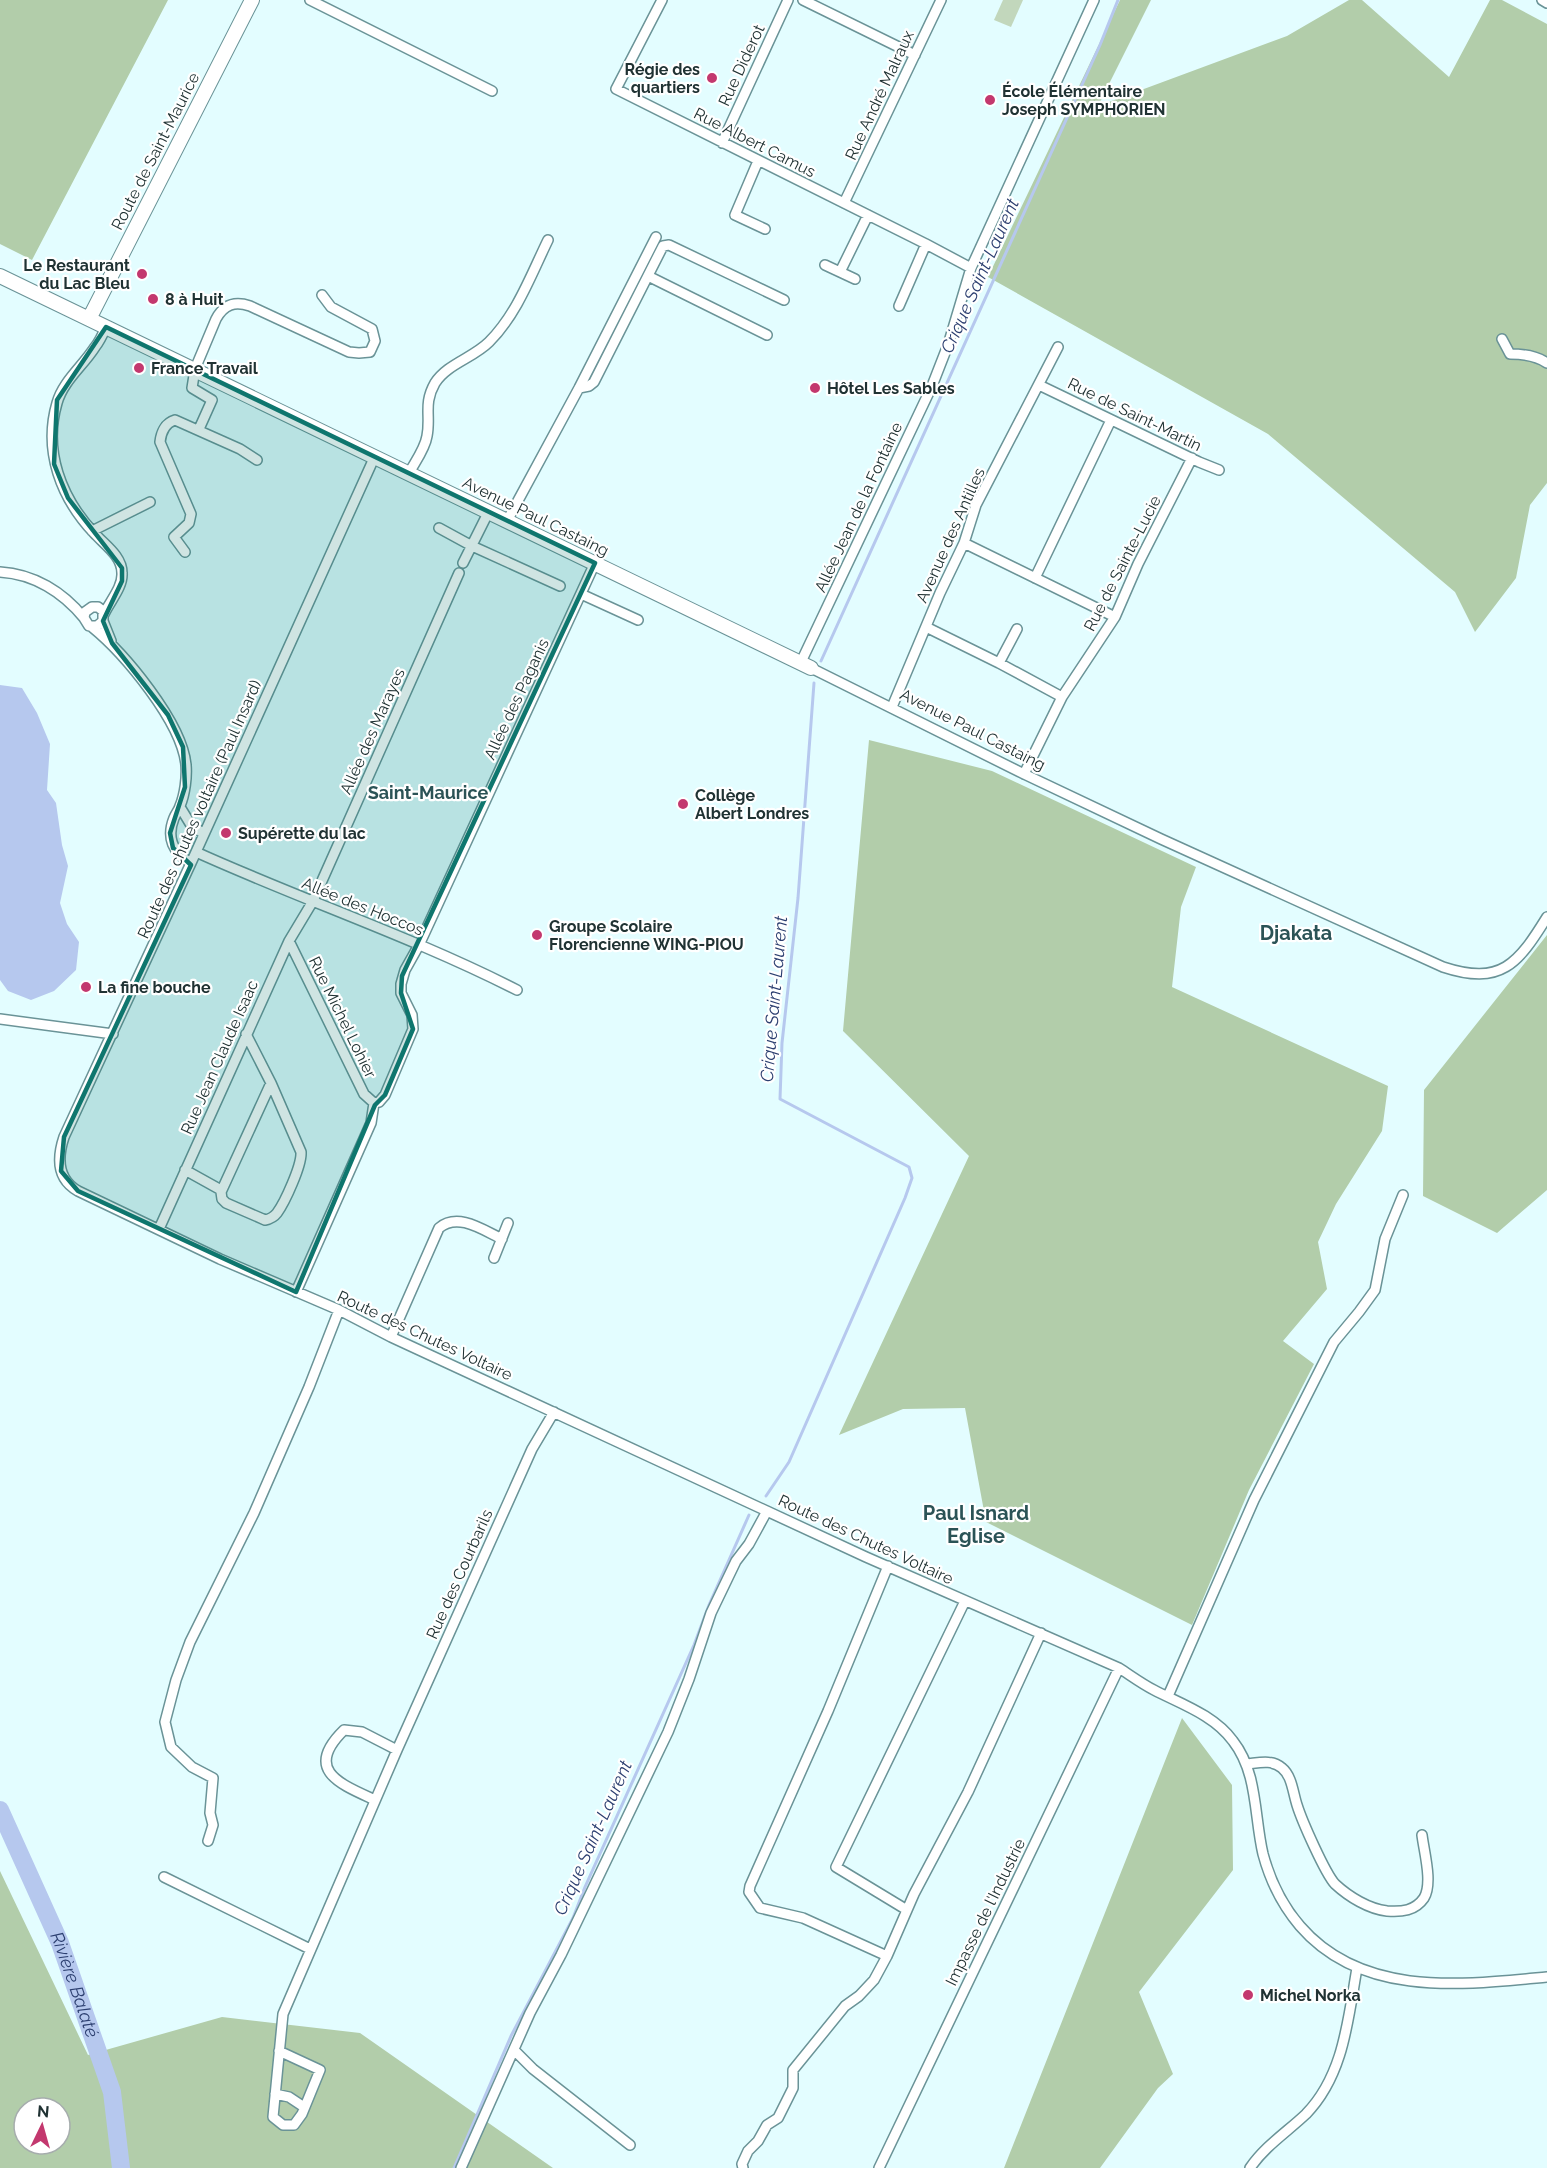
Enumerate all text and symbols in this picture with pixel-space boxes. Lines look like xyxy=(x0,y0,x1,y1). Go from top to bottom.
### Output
street label: Rue Diderot xyxy=(714,21,769,109)
street label: Rue André Malraux xyxy=(841,27,918,163)
place label: Régie des quartiers xyxy=(625,60,700,97)
street label: Route de Saint-Maurice xyxy=(107,69,203,233)
marker: Régie des quartiers xyxy=(705,71,719,85)
place label: École Élémentaire Joseph SYMPHORIEN xyxy=(1002,81,1165,119)
marker: École Élémentaire Joseph SYMPHORIEN xyxy=(983,93,997,107)
street label: Rue Albert Camus xyxy=(691,104,819,181)
water label: Crique Saint-Laurent xyxy=(936,195,1023,356)
place label: Le Restaurant du Lac Bleu xyxy=(23,256,130,293)
marker: Le Restaurant du Lac Bleu xyxy=(135,267,149,281)
place label: 8 à Huit xyxy=(165,290,224,309)
marker: 8 à Huit xyxy=(146,292,160,306)
place label: France Travail xyxy=(151,359,259,378)
marker: France Travail xyxy=(132,361,146,375)
street label: Rue de Saint-Martin xyxy=(1065,374,1205,455)
place label: Hôtel Les Sables xyxy=(827,379,955,398)
marker: Hôtel Les Sables xyxy=(808,381,822,395)
street label: Allée Jean de la Fontaine xyxy=(811,419,906,595)
street label: Avenue des Antilles xyxy=(912,465,989,606)
street label: Avenue Paul Castaing xyxy=(460,473,612,560)
street label: Rue de Sainte-Lucie xyxy=(1080,492,1165,634)
street label: Allée des Paganis xyxy=(480,635,553,763)
street label: Allée des Marayes xyxy=(336,665,409,797)
street label: Route des chutes voltaire (Paul Insard) xyxy=(134,677,265,941)
street label: Avenue Paul Castaing xyxy=(897,685,1049,774)
district label: Saint-Maurice xyxy=(368,782,488,803)
place label: Collège Albert Londres xyxy=(695,786,809,823)
marker: Collège Albert Londres xyxy=(676,797,690,811)
place label: Supérette du lac xyxy=(238,824,366,843)
marker: Supérette du lac xyxy=(219,826,233,840)
street label: Allée des Hoccos xyxy=(299,873,427,940)
water label: Crique Saint-Laurent xyxy=(756,915,791,1083)
place label: Groupe Scolaire Florencienne WING-PIOU xyxy=(549,917,744,954)
district label: Djakata xyxy=(1260,921,1332,945)
marker: Groupe Scolaire Florencienne WING-PIOU xyxy=(530,928,544,942)
street label: Rue Michel Lohier xyxy=(305,953,380,1081)
street label: Rue Jean Claude Isaac xyxy=(177,977,262,1137)
place label: La fine bouche xyxy=(98,978,211,997)
marker: La fine bouche xyxy=(79,980,93,994)
street label: Route des Chutes Voltaire xyxy=(334,1287,515,1384)
street label: Route des Chutes Voltaire xyxy=(775,1491,956,1588)
district label: Paul Isnard Eglise xyxy=(923,1501,1029,1548)
street label: Rue des Courbarils xyxy=(422,1506,497,1642)
water label: Crique Saint-Laurent xyxy=(549,1757,636,1918)
street label: Impasse de l'Industrie xyxy=(942,1836,1029,1989)
water label: Rivière Balaté xyxy=(46,1928,103,2040)
place label: Michel Norka xyxy=(1260,1986,1361,2005)
marker: Michel Norka xyxy=(1241,1988,1255,2002)
north arrow xyxy=(12,2096,72,2156)
text: N xyxy=(36,2102,50,2122)

